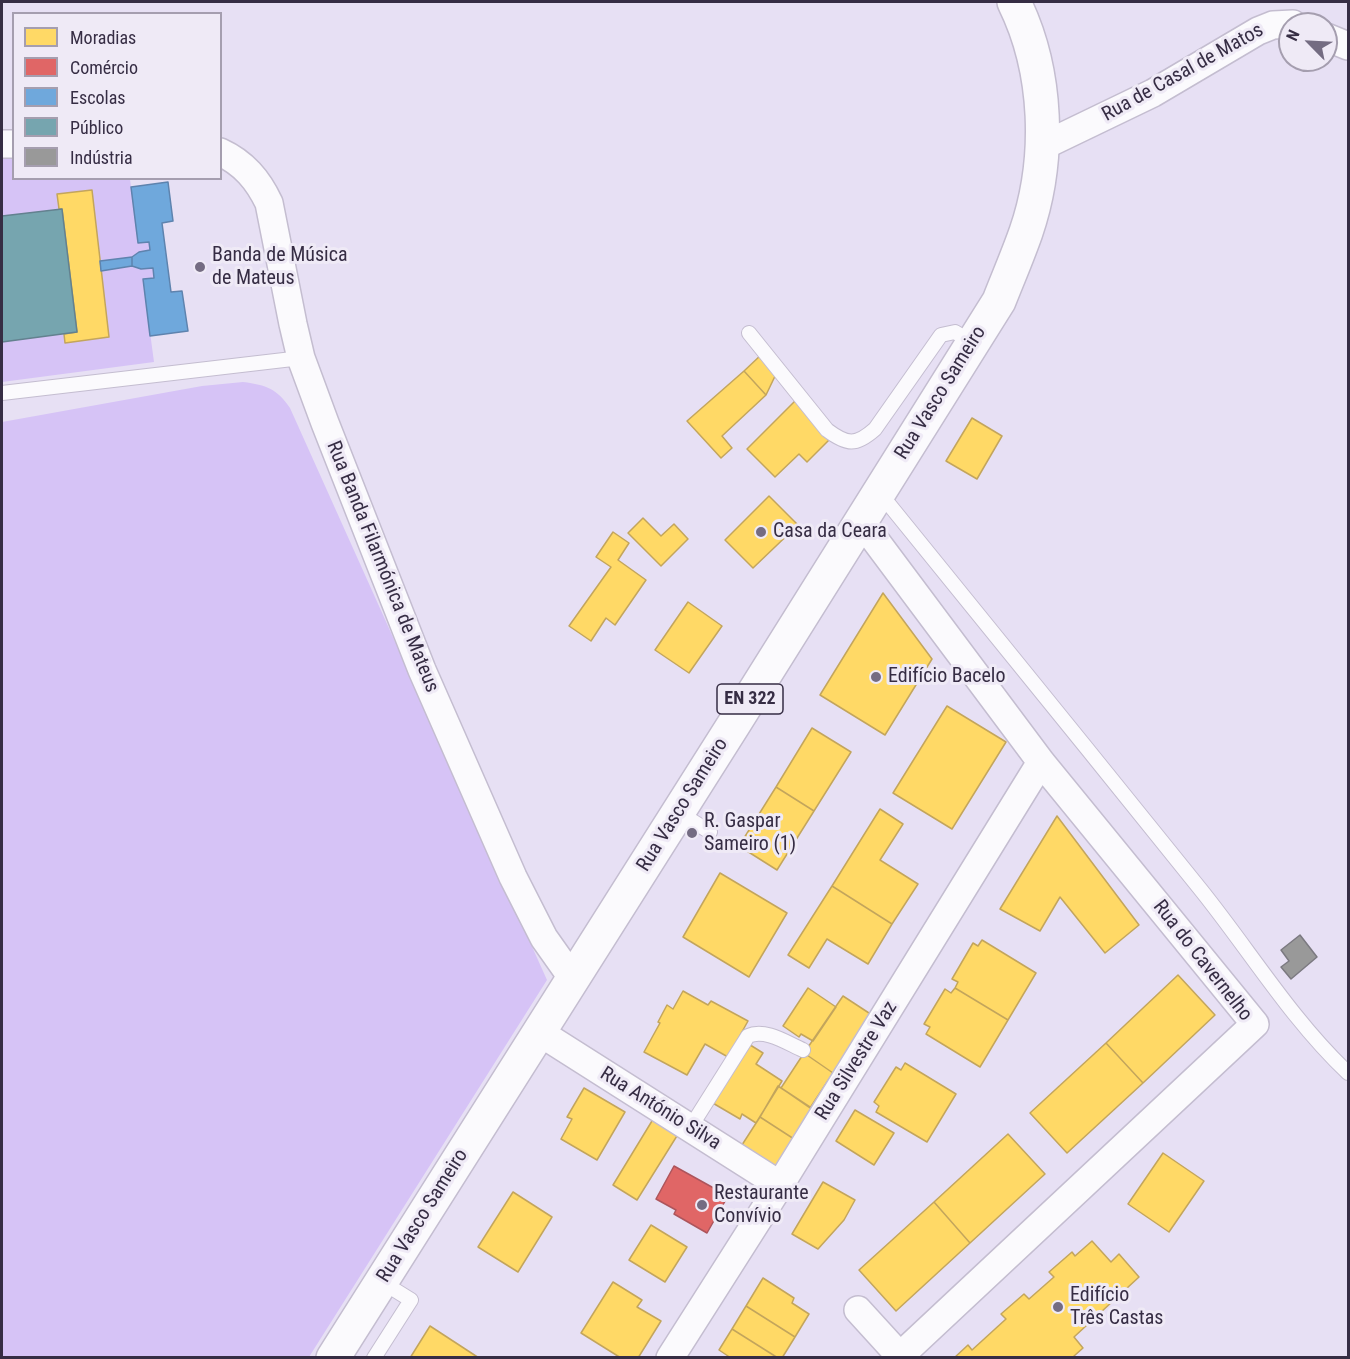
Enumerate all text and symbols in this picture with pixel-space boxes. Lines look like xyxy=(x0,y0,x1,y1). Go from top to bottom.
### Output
legend xyxy=(12,12,222,180)
north arrow xyxy=(1278,12,1338,72)
street label: Rua de Casal de Matos xyxy=(1098,19,1268,127)
text: Moradias xyxy=(70,27,136,48)
text: N xyxy=(1282,27,1304,44)
text: Comércio xyxy=(70,57,138,78)
text: Escolas xyxy=(70,87,125,108)
text: Público xyxy=(70,117,123,138)
text: Indústria xyxy=(70,147,133,168)
place label: Banda de Música de Mateus xyxy=(212,244,347,291)
marker: Banda de Música de Mateus xyxy=(193,260,207,274)
street label: Rua Vasco Sameiro xyxy=(890,322,992,464)
street label: Rua Banda Filarmónica de Mateus xyxy=(321,438,443,696)
place label: Casa da Ceara xyxy=(773,520,887,544)
marker: Casa da Ceara xyxy=(754,525,768,539)
place label: Edifício Bacelo xyxy=(888,665,1006,689)
marker: Edifício Bacelo xyxy=(869,670,883,684)
road number: EN 322 xyxy=(717,684,783,714)
street label: Rua Vasco Sameiro xyxy=(632,734,734,876)
place label: R. Gaspar Sameiro (1) xyxy=(704,810,796,857)
marker: R. Gaspar Sameiro (1) xyxy=(685,826,699,840)
street label: Rua do Cavernelho xyxy=(1147,896,1257,1026)
street label: Rua Silvestre Vaz xyxy=(811,997,903,1125)
street label: Rua António Silva xyxy=(595,1062,725,1156)
street label: Rua Vasco Sameiro xyxy=(372,1145,474,1287)
place label: Restaurante Convívio xyxy=(714,1182,809,1229)
marker: Restaurante Convívio xyxy=(695,1198,709,1212)
place label: Edifício Três Castas xyxy=(1070,1284,1163,1331)
marker: Edifício Três Castas xyxy=(1051,1300,1065,1314)

